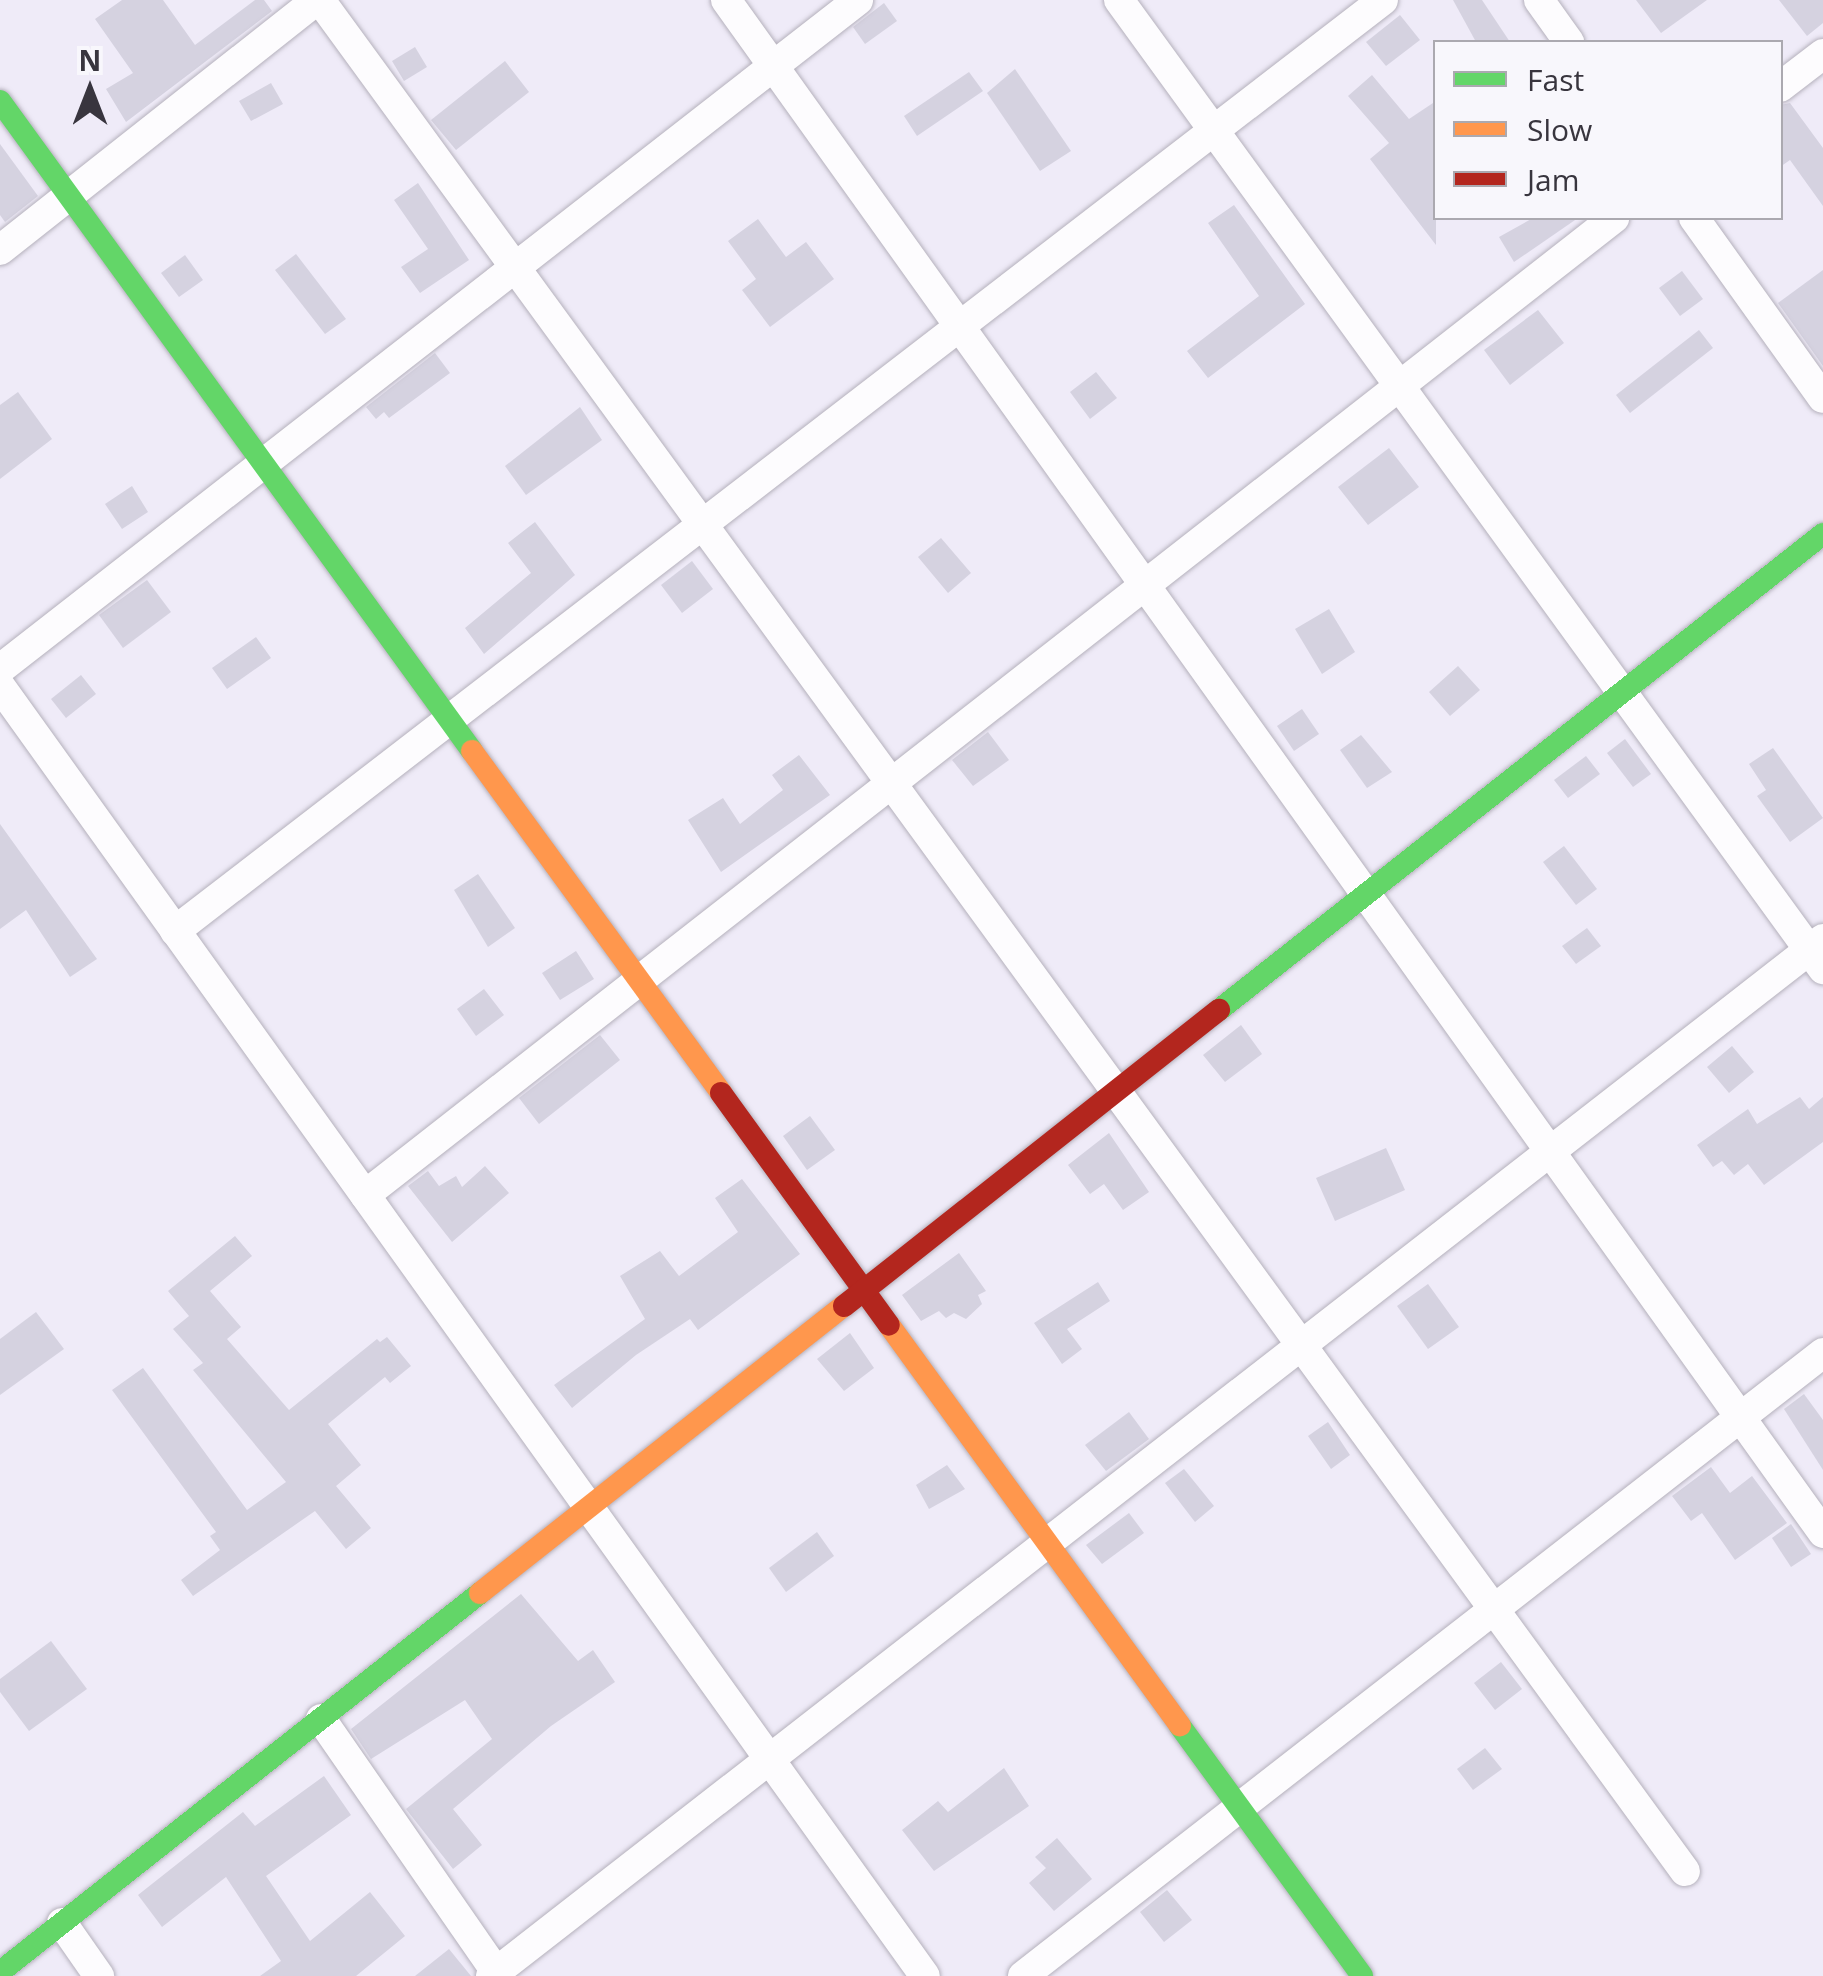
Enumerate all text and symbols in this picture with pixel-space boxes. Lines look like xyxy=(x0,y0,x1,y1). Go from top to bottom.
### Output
north arrow xyxy=(40,40,140,140)
legend xyxy=(1433,40,1783,220)
text: N xyxy=(79,41,101,79)
text: Fast xyxy=(1527,59,1584,100)
text: Slow xyxy=(1527,109,1592,150)
text: Jam xyxy=(1527,159,1580,200)

